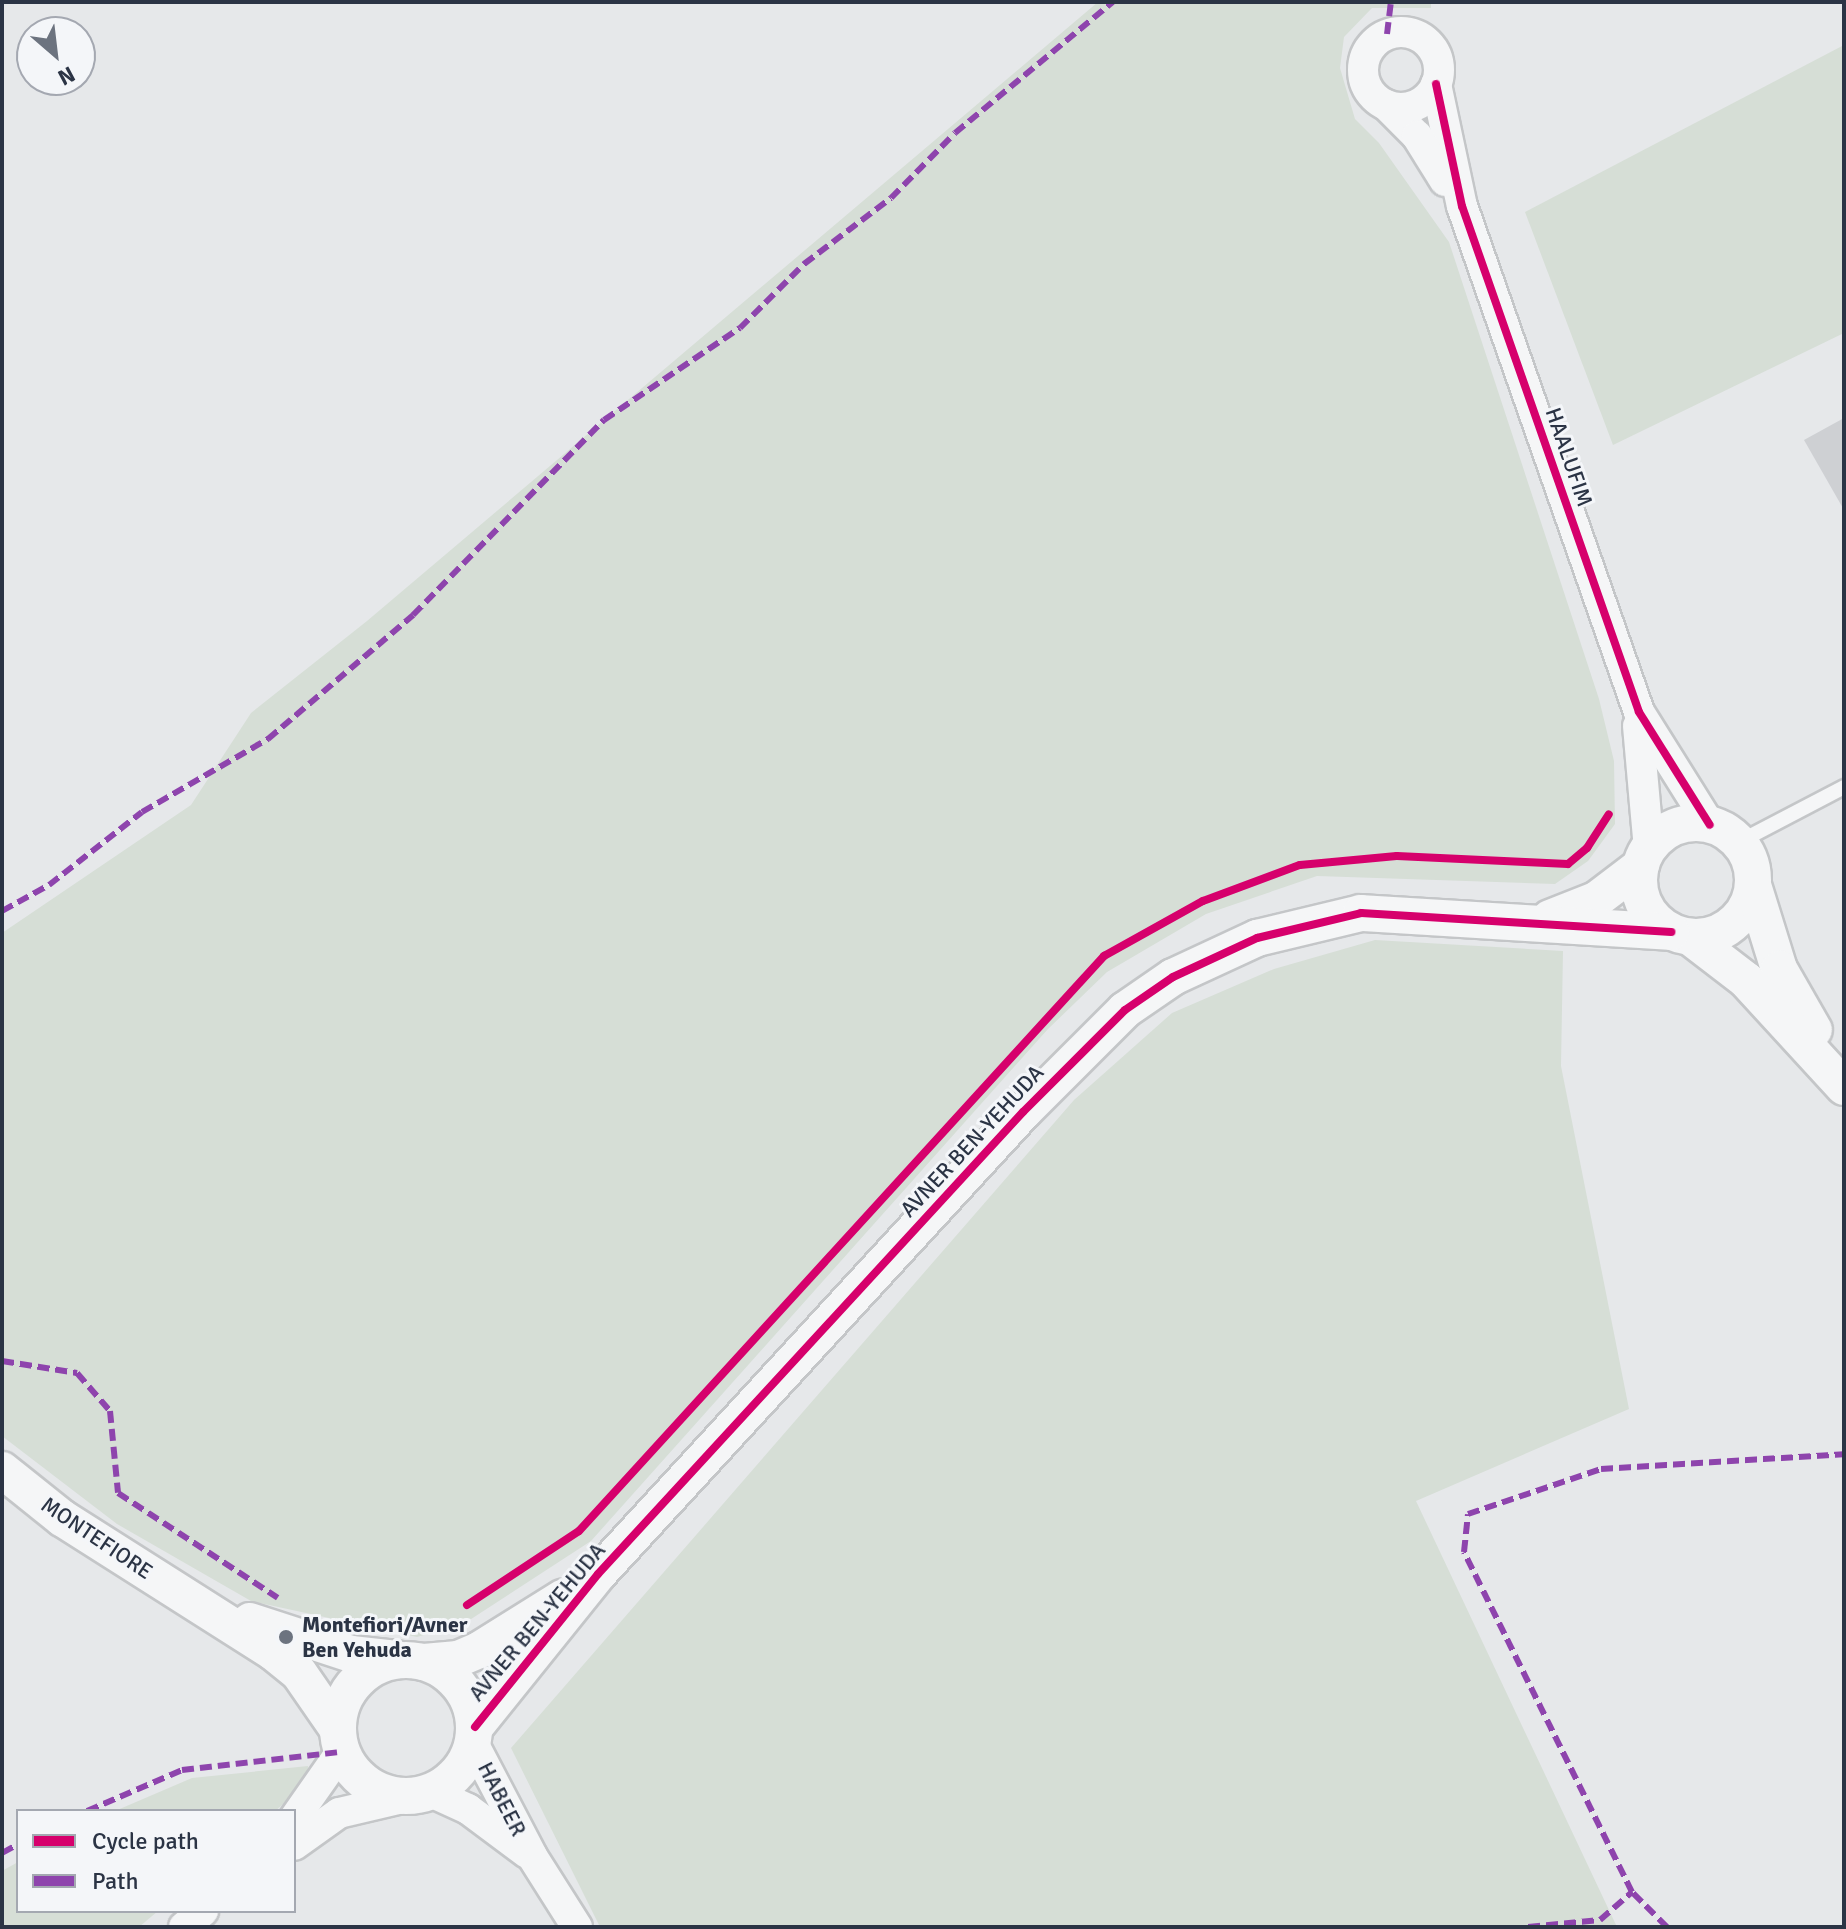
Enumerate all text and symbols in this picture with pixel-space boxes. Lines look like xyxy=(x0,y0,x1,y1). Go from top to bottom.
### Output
north arrow xyxy=(16,16,96,96)
text: N xyxy=(53,60,80,91)
street label: HAALUFIM xyxy=(1540,404,1598,510)
street label: AVNER BEN-YEHUDA xyxy=(895,1059,1049,1223)
street label: MONTEFIORE xyxy=(36,1491,158,1585)
street label: AVNER BEN-YEHUDA xyxy=(463,1538,611,1706)
place label: Montefiori/Avner Ben Yehuda xyxy=(302,1611,468,1662)
marker: Montefiori/Avner Ben Yehuda xyxy=(277,1628,295,1646)
street label: HABEER xyxy=(472,1757,532,1841)
legend xyxy=(16,1809,296,1913)
text: Cycle path xyxy=(92,1826,199,1856)
text: Path xyxy=(92,1866,138,1896)

